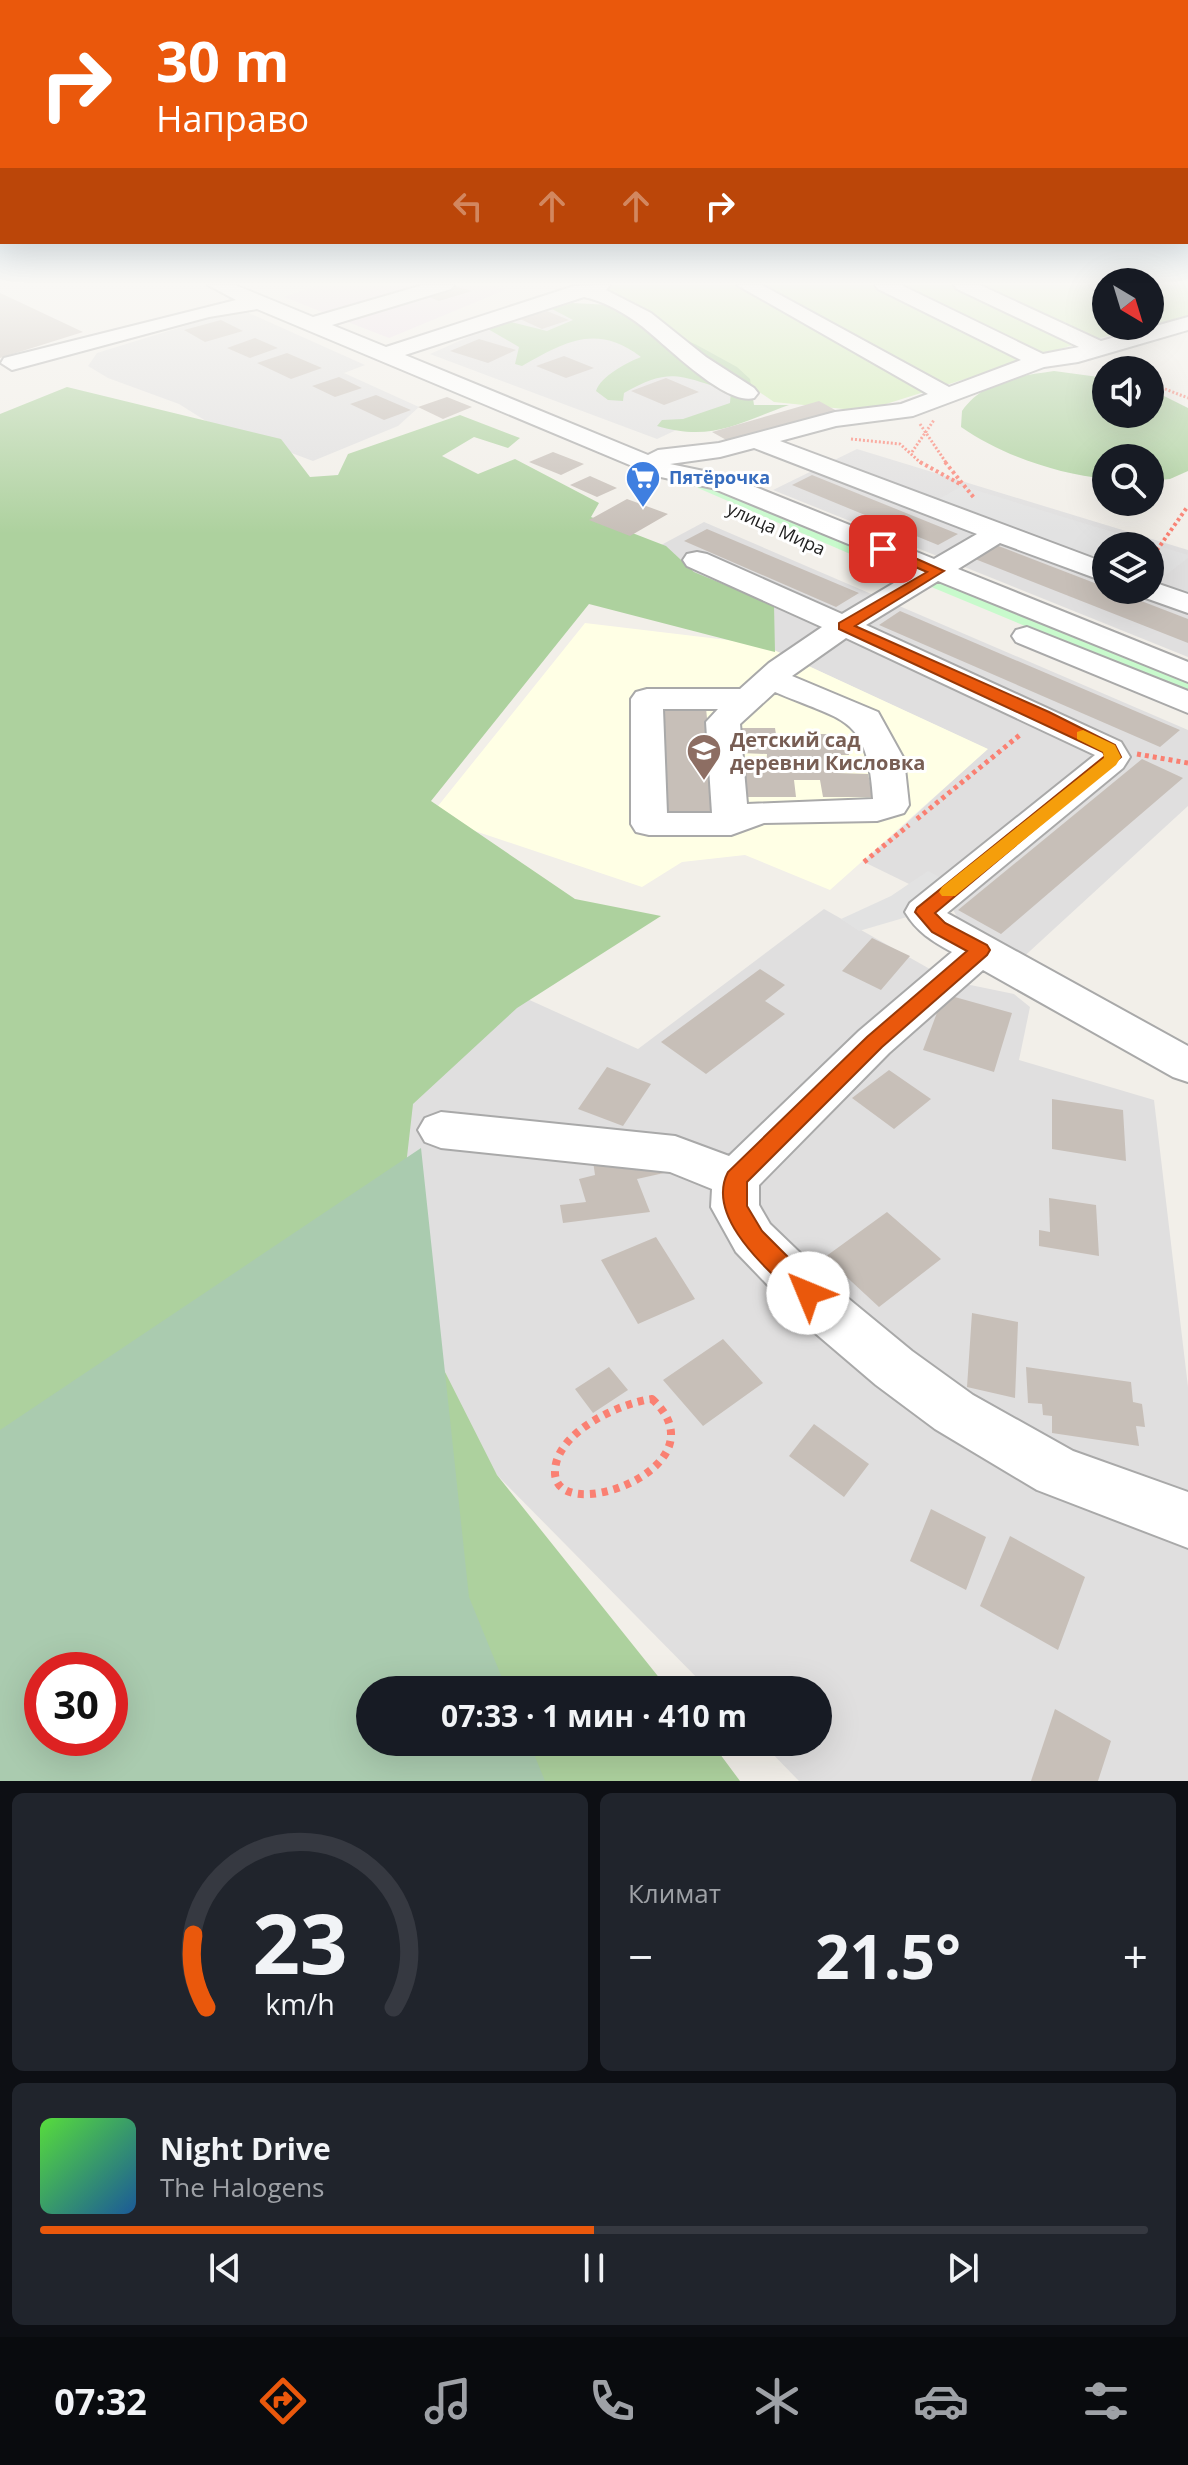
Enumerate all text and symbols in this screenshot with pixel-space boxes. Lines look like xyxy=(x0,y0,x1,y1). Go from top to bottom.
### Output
text: 30 m xyxy=(156,22,290,98)
icon: right xyxy=(24,32,128,136)
text: Направо xyxy=(156,94,309,143)
icon: left xyxy=(446,184,490,228)
icon: ahead xyxy=(530,184,574,228)
icon: ahead xyxy=(614,184,658,228)
icon: right xyxy=(698,184,742,228)
north arrow xyxy=(1092,268,1164,340)
map controls xyxy=(1092,268,1164,604)
button: sound xyxy=(1092,356,1164,428)
button: search xyxy=(1092,444,1164,516)
supermarket icon: Пятёрочка xyxy=(624,459,662,509)
place label: Пятёрочка xyxy=(669,465,770,489)
street label: улица Мира xyxy=(723,496,829,560)
pin xyxy=(849,515,917,583)
icon: arrive xyxy=(861,527,905,571)
button: layers xyxy=(1092,532,1164,604)
place label: Детский сад деревни Кисловка xyxy=(730,726,925,776)
school or university icon: Детский сад деревни Кисловка xyxy=(685,732,723,782)
position arrow xyxy=(766,1251,850,1335)
speed limit sign: 30 xyxy=(24,1652,128,1756)
text: 07:33 · 1 мин · 410 m xyxy=(441,1695,747,1736)
text: Климат xyxy=(628,1875,721,1911)
text: 23 xyxy=(252,1885,348,1998)
text: 21.5° xyxy=(815,1915,961,1997)
text: − xyxy=(628,1926,653,1986)
text: + xyxy=(1123,1926,1148,1986)
text: km/h xyxy=(265,1984,335,2023)
text: Night Drive xyxy=(160,2128,331,2169)
text: The Halogens xyxy=(160,2169,325,2205)
icon: previous xyxy=(203,2246,247,2290)
icon: pause xyxy=(572,2246,616,2290)
icon: next xyxy=(941,2246,985,2290)
icon: directions xyxy=(255,2373,311,2429)
icon: music xyxy=(420,2373,476,2429)
icon: phone xyxy=(584,2373,640,2429)
icon: climate xyxy=(749,2373,805,2429)
icon: car xyxy=(913,2373,969,2429)
icon: filters xyxy=(1078,2373,1134,2429)
text: 07:32 xyxy=(54,2377,147,2426)

